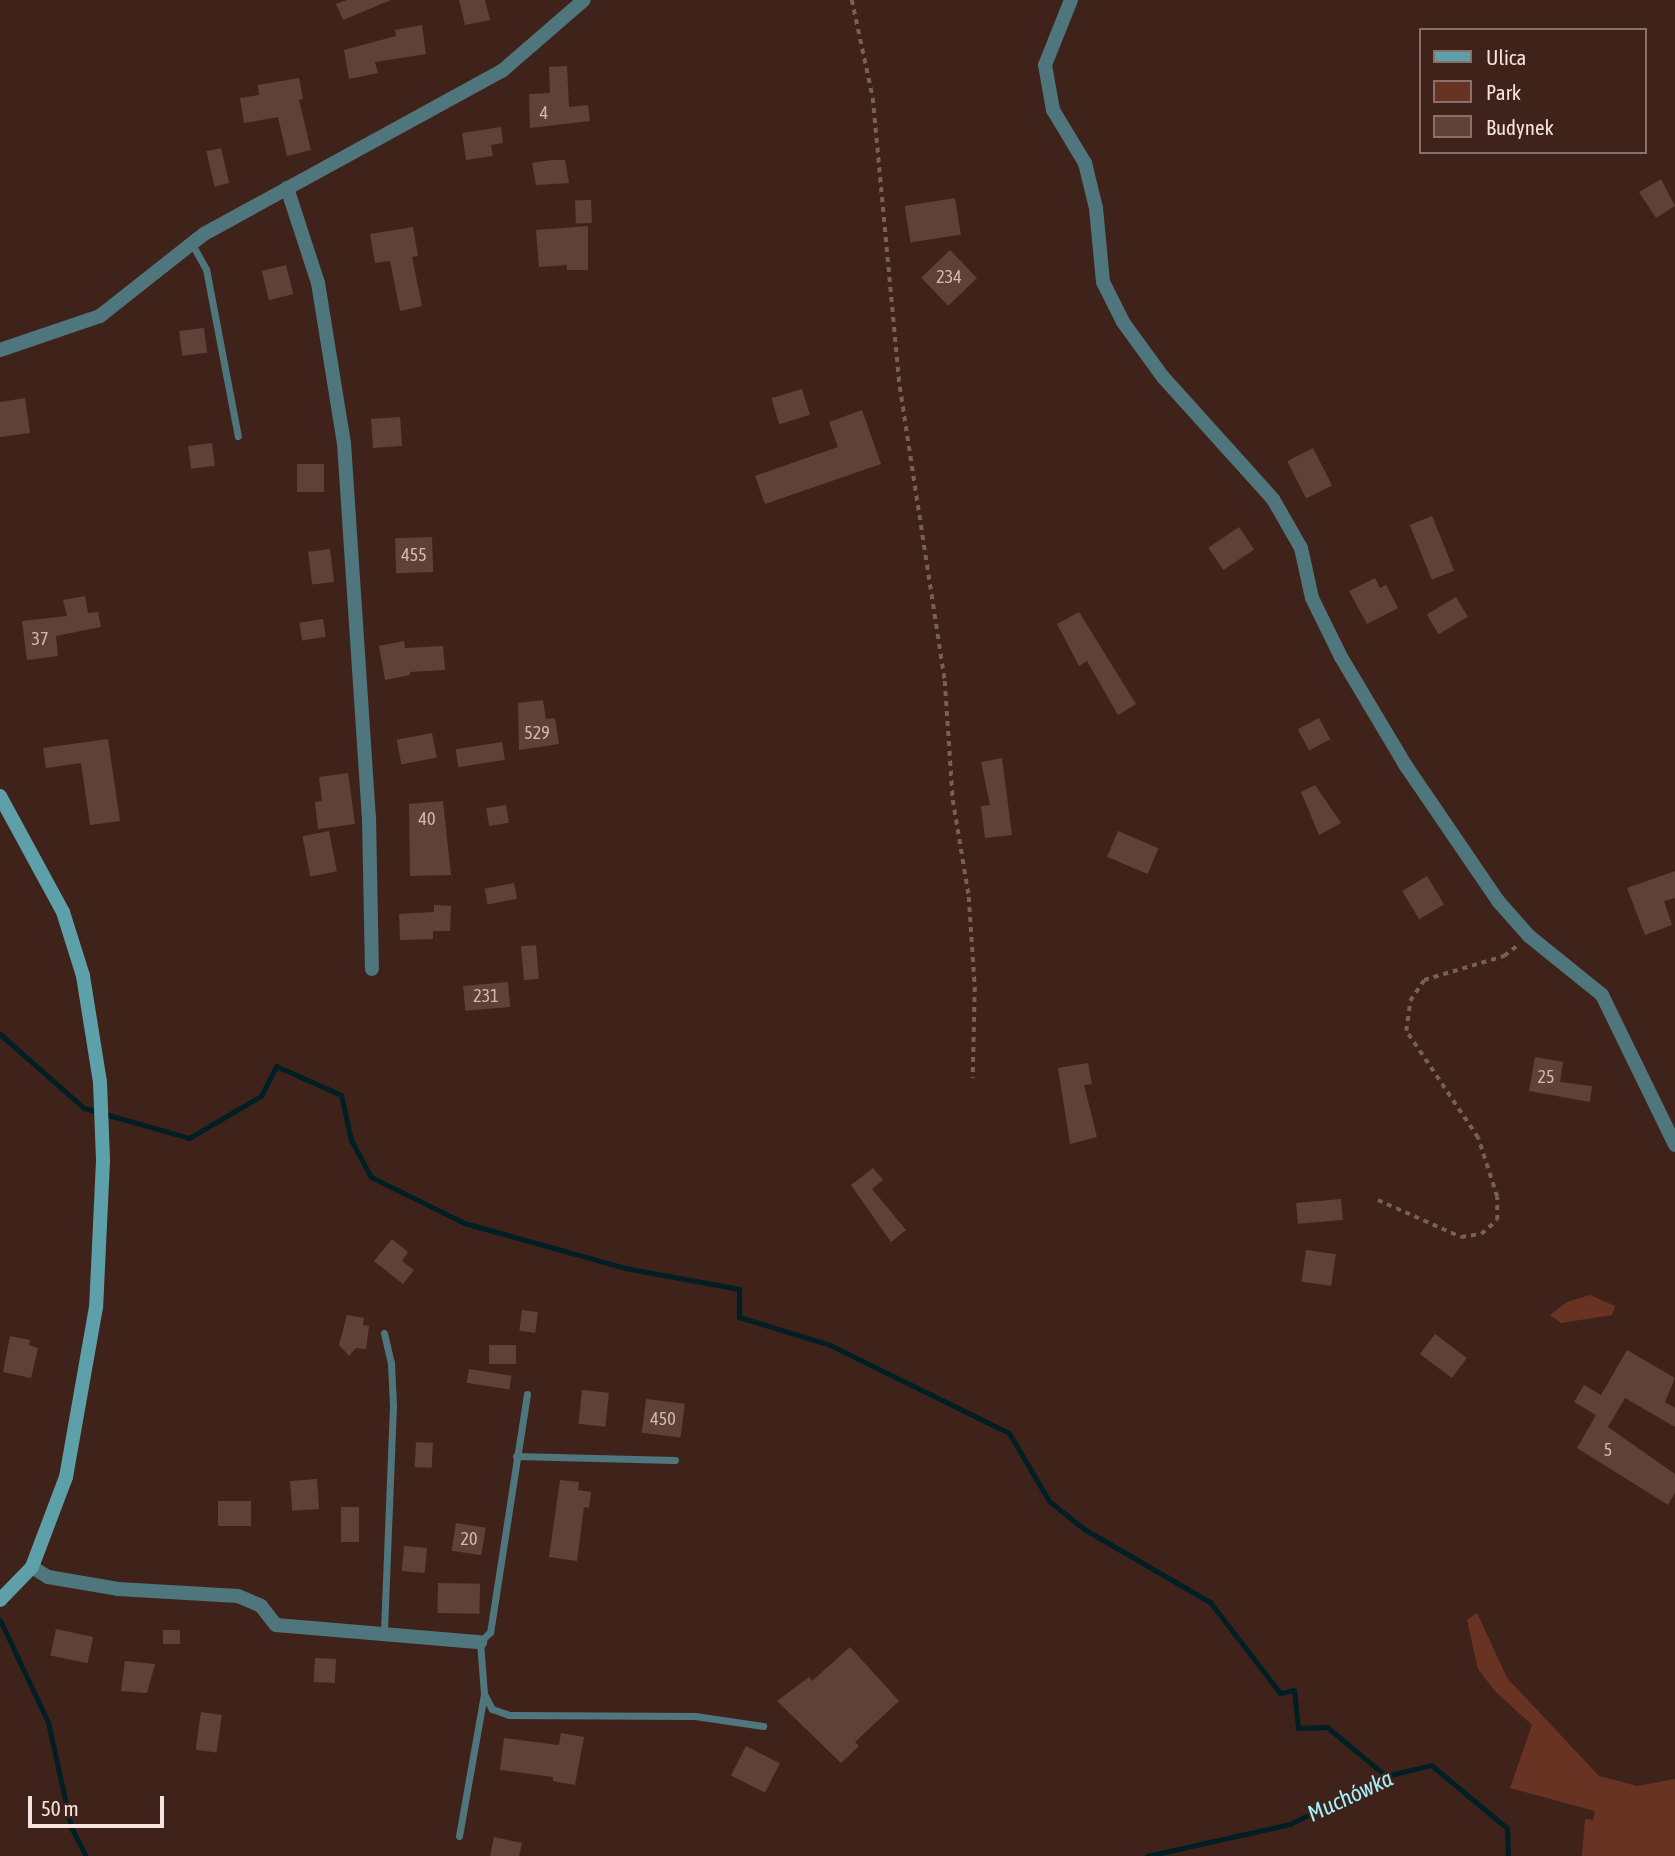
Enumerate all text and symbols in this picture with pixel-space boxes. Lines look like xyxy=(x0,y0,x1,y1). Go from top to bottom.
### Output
legend xyxy=(1420,28,1647,154)
text: Ulica xyxy=(1486,45,1526,69)
text: Park xyxy=(1486,80,1521,104)
house number: 4 xyxy=(540,102,548,124)
text: Budynek xyxy=(1486,115,1554,139)
house number: 234 xyxy=(936,266,962,288)
house number: 455 xyxy=(401,544,427,566)
house number: 37 xyxy=(32,628,48,650)
house number: 529 xyxy=(524,722,550,744)
house number: 40 xyxy=(419,808,435,830)
house number: 231 xyxy=(473,985,499,1007)
house number: 25 xyxy=(1538,1066,1554,1088)
house number: 450 xyxy=(650,1408,676,1430)
house number: 5 xyxy=(1604,1439,1612,1461)
house number: 20 xyxy=(461,1528,477,1550)
water label: Muchówka xyxy=(1303,1764,1397,1828)
scale bar xyxy=(32,1783,168,1827)
text: 50 m xyxy=(41,1796,79,1820)

